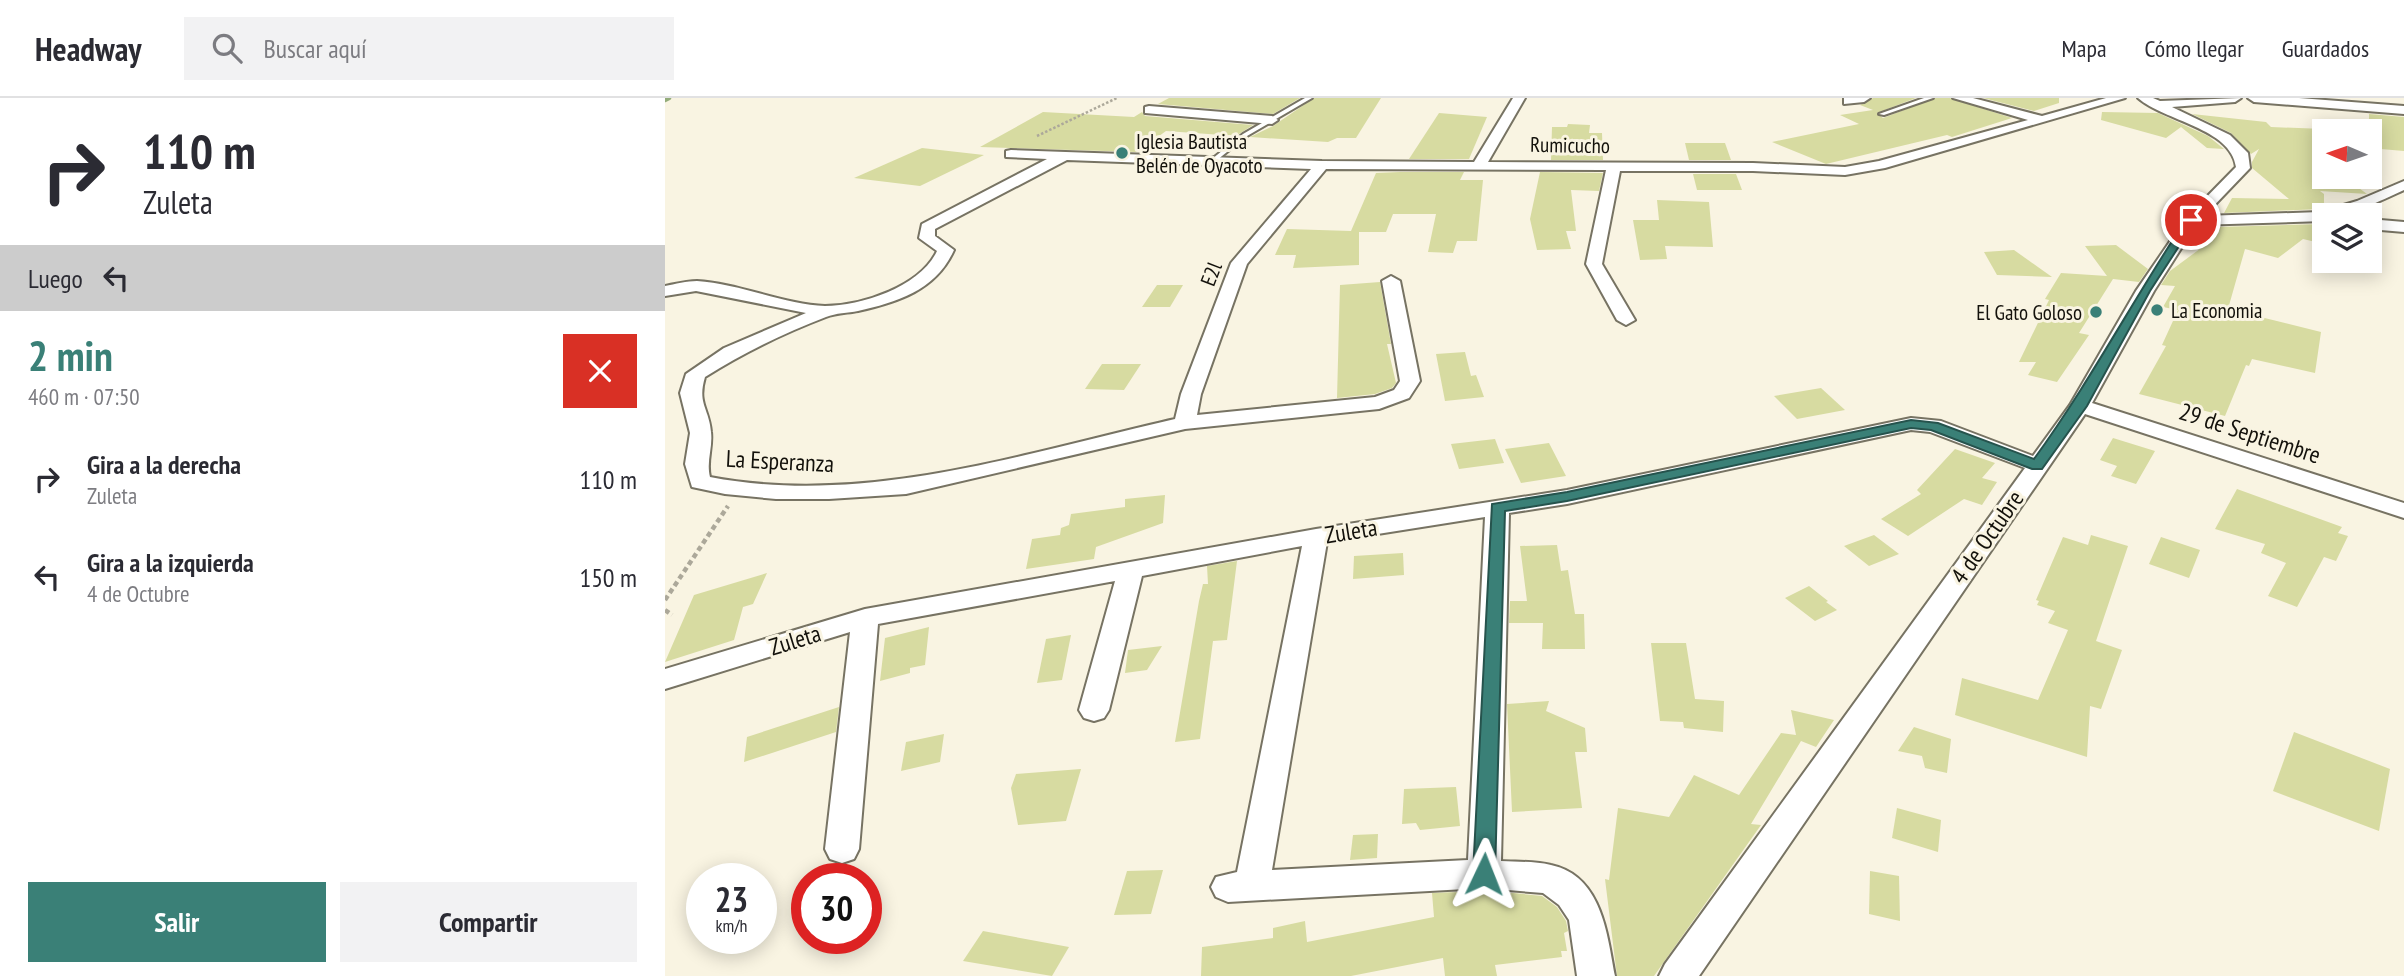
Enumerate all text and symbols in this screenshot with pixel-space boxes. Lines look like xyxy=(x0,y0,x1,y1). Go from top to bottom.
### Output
search box xyxy=(184,17,674,80)
text: Headway xyxy=(35,27,142,70)
icon: search xyxy=(208,29,246,67)
text: Buscar aquí xyxy=(264,32,367,65)
text: Mapa xyxy=(2062,33,2107,64)
text: Cómo llegar xyxy=(2145,33,2244,64)
text: Guardados xyxy=(2282,33,2369,64)
text: 110 m xyxy=(143,119,256,183)
north arrow xyxy=(2312,119,2382,189)
map controls xyxy=(2312,119,2382,273)
icon: right xyxy=(28,126,119,217)
place label: Iglesia Bautista Belén de Oyacoto xyxy=(1136,128,1262,179)
street label: Rumicucho xyxy=(1530,131,1610,159)
marker: Iglesia Bautista Belén de Oyacoto xyxy=(1114,145,1130,161)
text: Zuleta xyxy=(143,181,213,223)
pin xyxy=(2161,190,2221,250)
icon: arrive xyxy=(2172,201,2210,239)
button: layers xyxy=(2312,203,2382,273)
street label: E2l xyxy=(1194,258,1228,290)
icon: left xyxy=(97,259,135,297)
text: Luego xyxy=(28,262,83,295)
place label: La Economia xyxy=(2171,297,2262,324)
place label: El Gato Goloso xyxy=(1976,299,2082,326)
marker: La Economia xyxy=(2149,302,2165,318)
marker: El Gato Goloso xyxy=(2088,304,2104,320)
text: 2 min xyxy=(28,328,113,383)
button: close xyxy=(563,334,637,408)
text: 460 m · 07:50 xyxy=(28,382,140,411)
street label: 29 de Septiembre xyxy=(2175,396,2325,470)
street label: La Esperanza xyxy=(725,443,835,479)
text: Gira a la derecha xyxy=(87,448,241,481)
icon: right xyxy=(28,460,66,498)
text: 110 m xyxy=(579,463,637,496)
text: Zuleta xyxy=(87,481,137,510)
street label: 4 de Octubre xyxy=(1944,484,2030,590)
street label: Zuleta xyxy=(1323,512,1379,550)
text: Gira a la izquierda xyxy=(87,546,254,579)
icon: left xyxy=(28,558,66,596)
text: 150 m xyxy=(579,561,637,594)
text: 4 de Octubre xyxy=(87,579,189,608)
street label: Zuleta xyxy=(765,618,825,662)
position arrow xyxy=(1447,837,1521,911)
speed limit sign: 30 xyxy=(791,863,882,954)
text: 23 xyxy=(715,876,748,922)
button: Salir xyxy=(28,882,326,962)
button: Compartir xyxy=(340,882,637,962)
text: km/h xyxy=(716,914,747,937)

